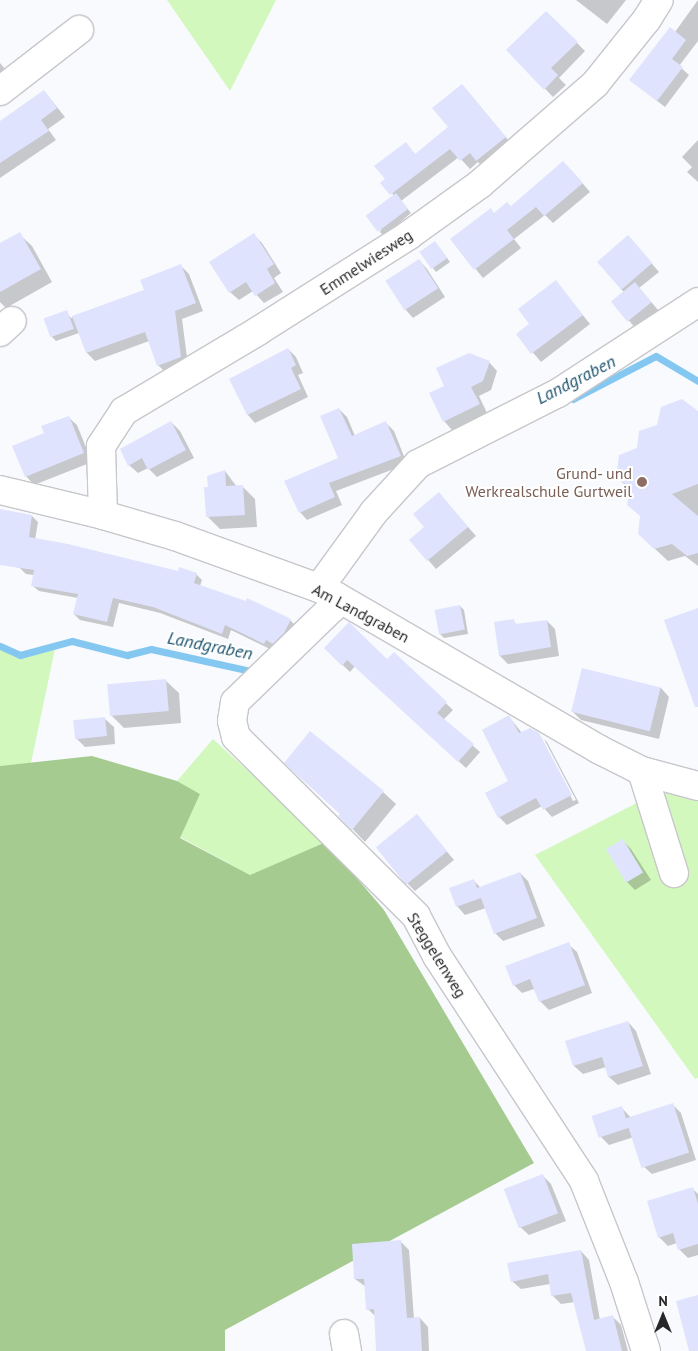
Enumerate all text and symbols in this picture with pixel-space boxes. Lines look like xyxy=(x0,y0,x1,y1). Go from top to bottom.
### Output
street label: Emmelwiesweg xyxy=(316,225,416,299)
water label: Landgraben xyxy=(533,351,619,409)
place label: Grund- und Werkrealschule Gurtweil xyxy=(465,463,632,501)
marker: Grund- und Werkrealschule Gurtweil xyxy=(636,476,648,488)
street label: Am Landgraben xyxy=(309,579,413,647)
water label: Landgraben xyxy=(166,627,254,665)
street label: Steggelenweg xyxy=(403,909,471,1001)
north arrow xyxy=(638,1291,688,1341)
text: N xyxy=(658,1292,668,1310)

